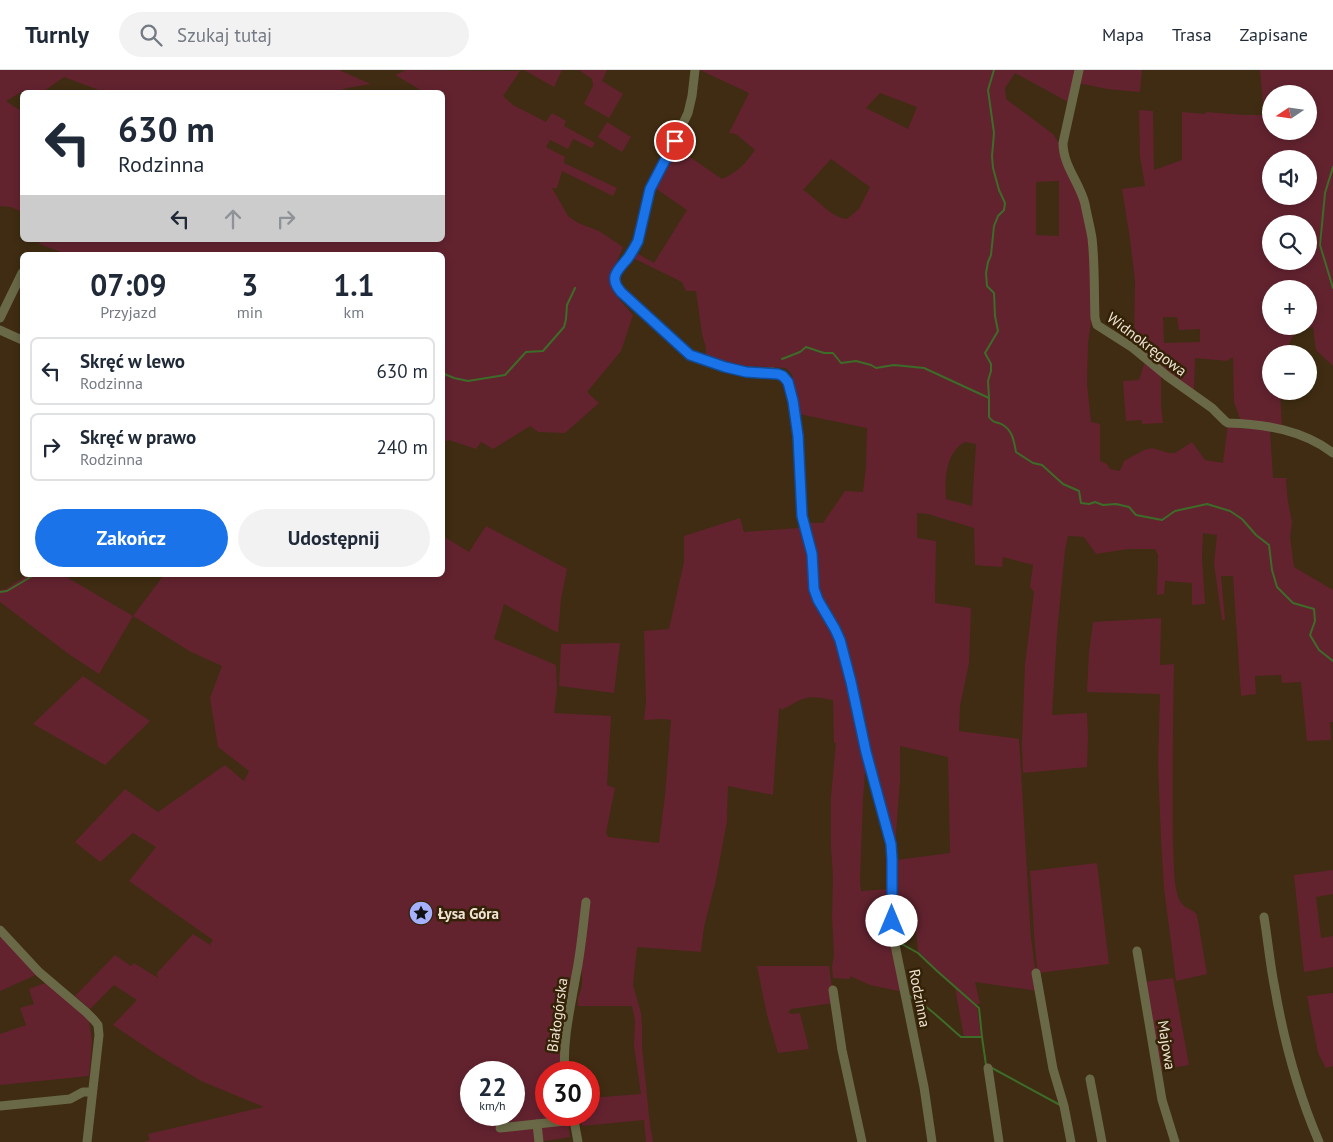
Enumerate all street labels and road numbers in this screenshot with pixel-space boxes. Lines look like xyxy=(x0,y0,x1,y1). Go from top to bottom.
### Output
street label: Widnokręgowa xyxy=(1103,308,1191,380)
street label: Rodzinna xyxy=(905,967,935,1029)
street label: Białogórska xyxy=(542,977,572,1053)
street label: Majowa xyxy=(1154,1019,1180,1071)

